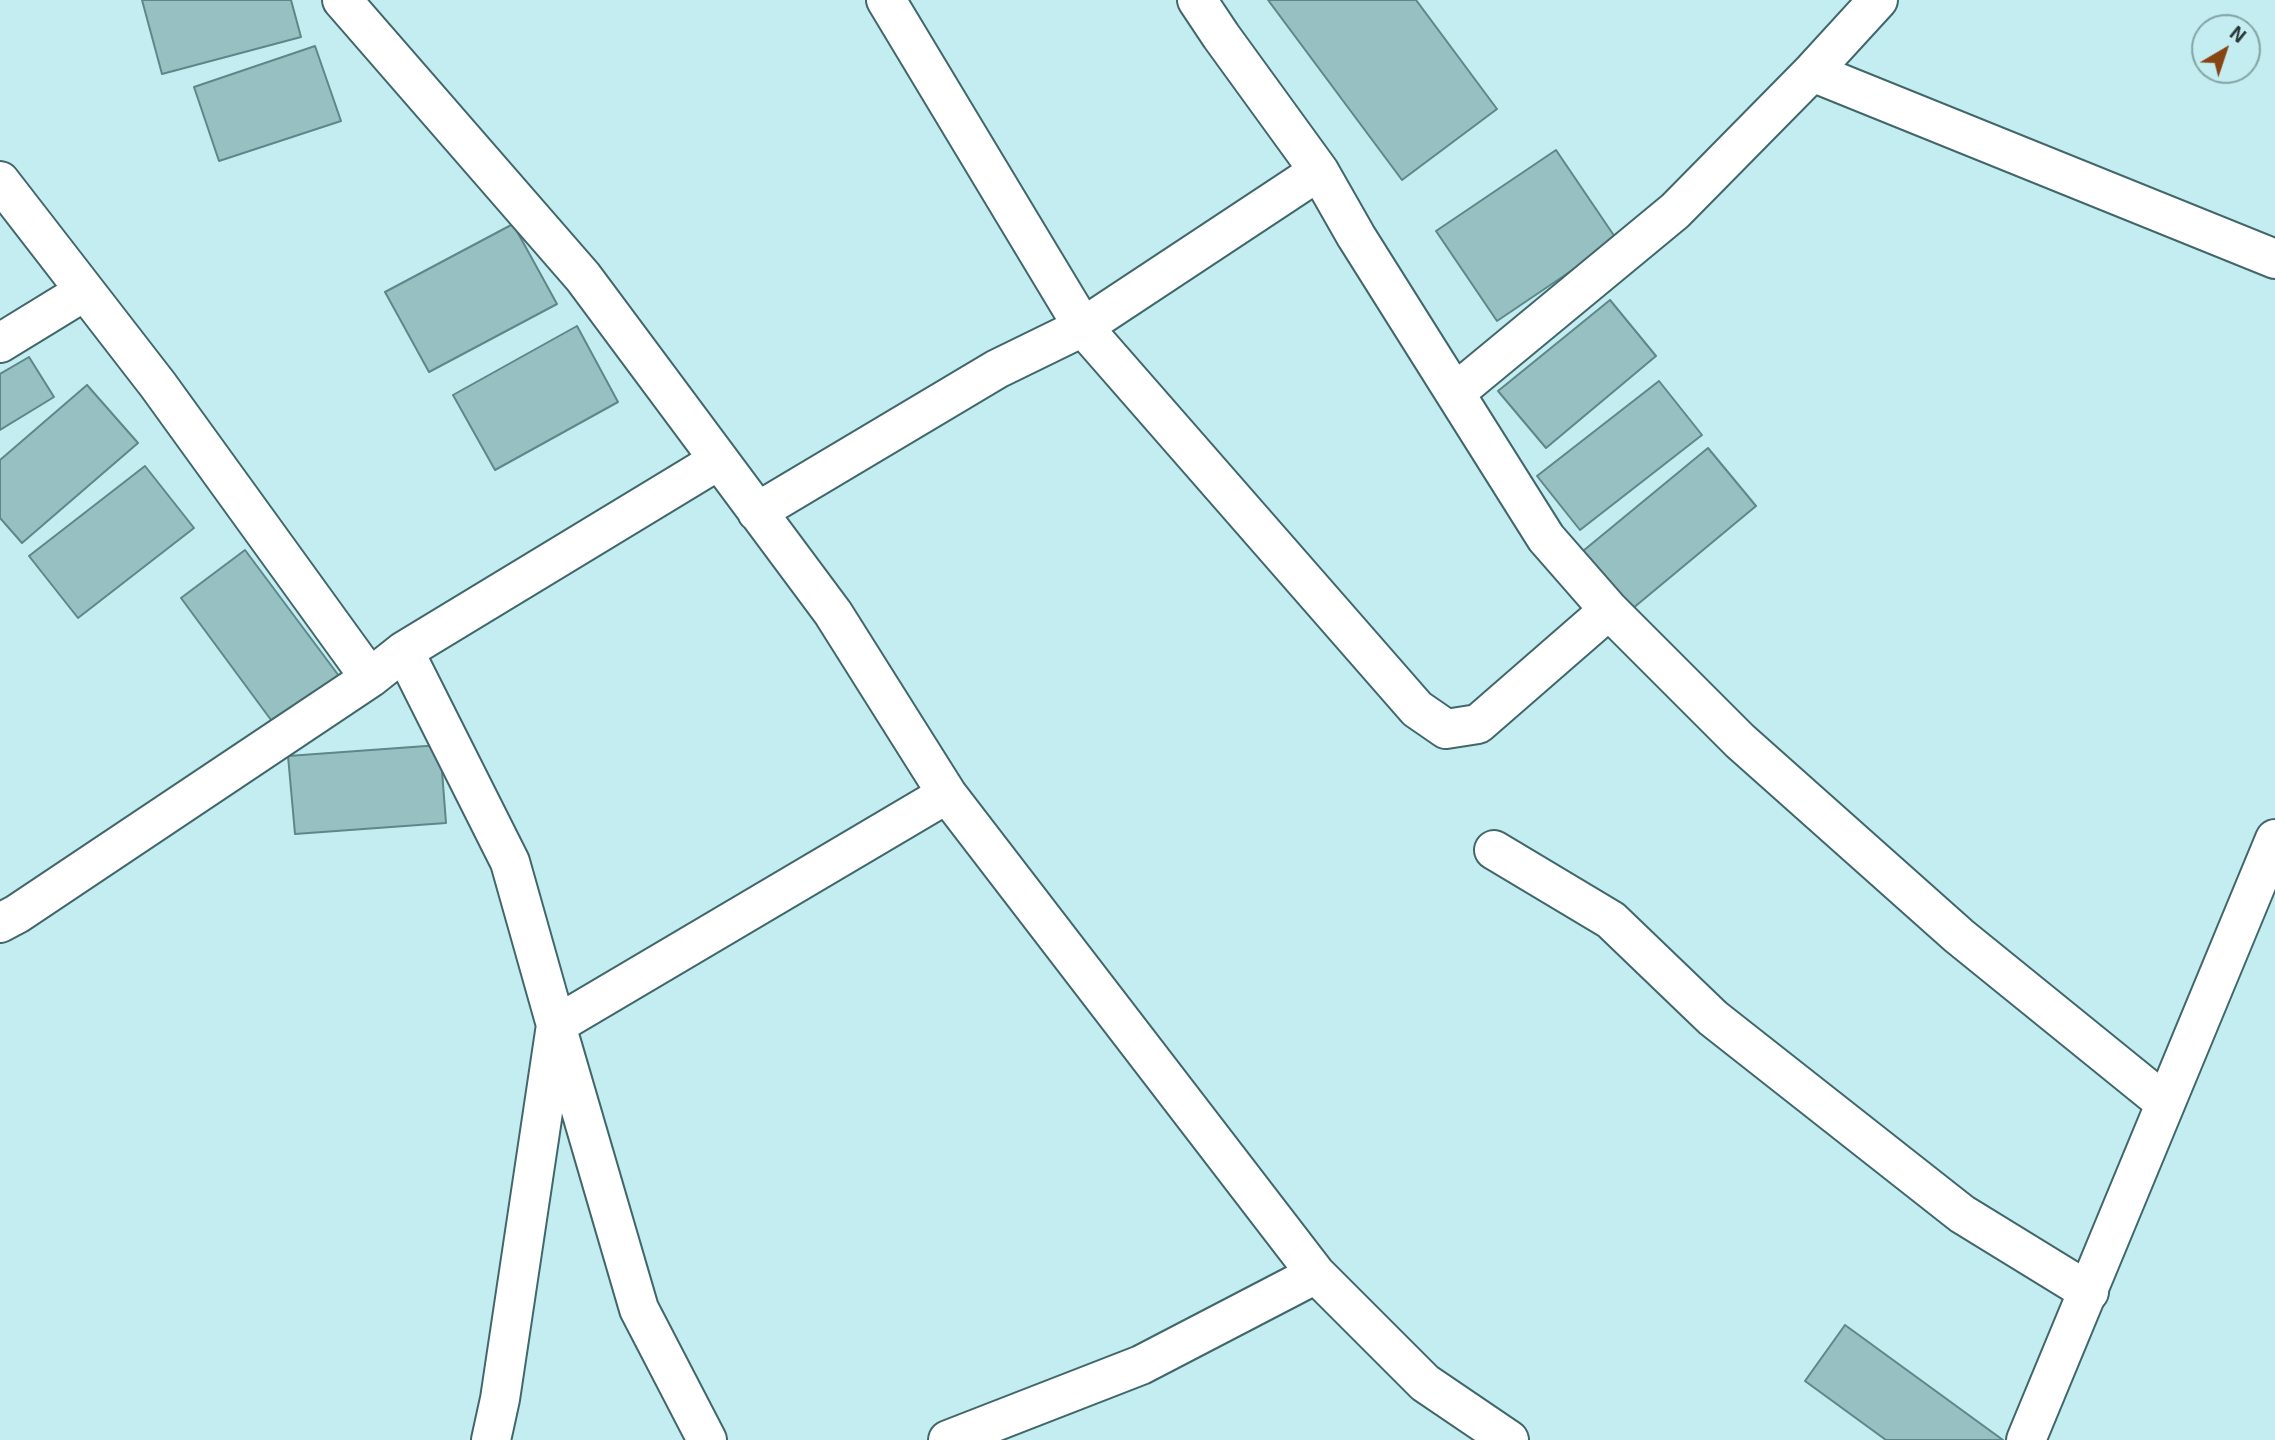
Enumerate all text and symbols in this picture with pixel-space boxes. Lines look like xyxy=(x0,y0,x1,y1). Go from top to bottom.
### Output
north arrow xyxy=(2191,14,2261,84)
text: N xyxy=(2226,21,2251,47)

